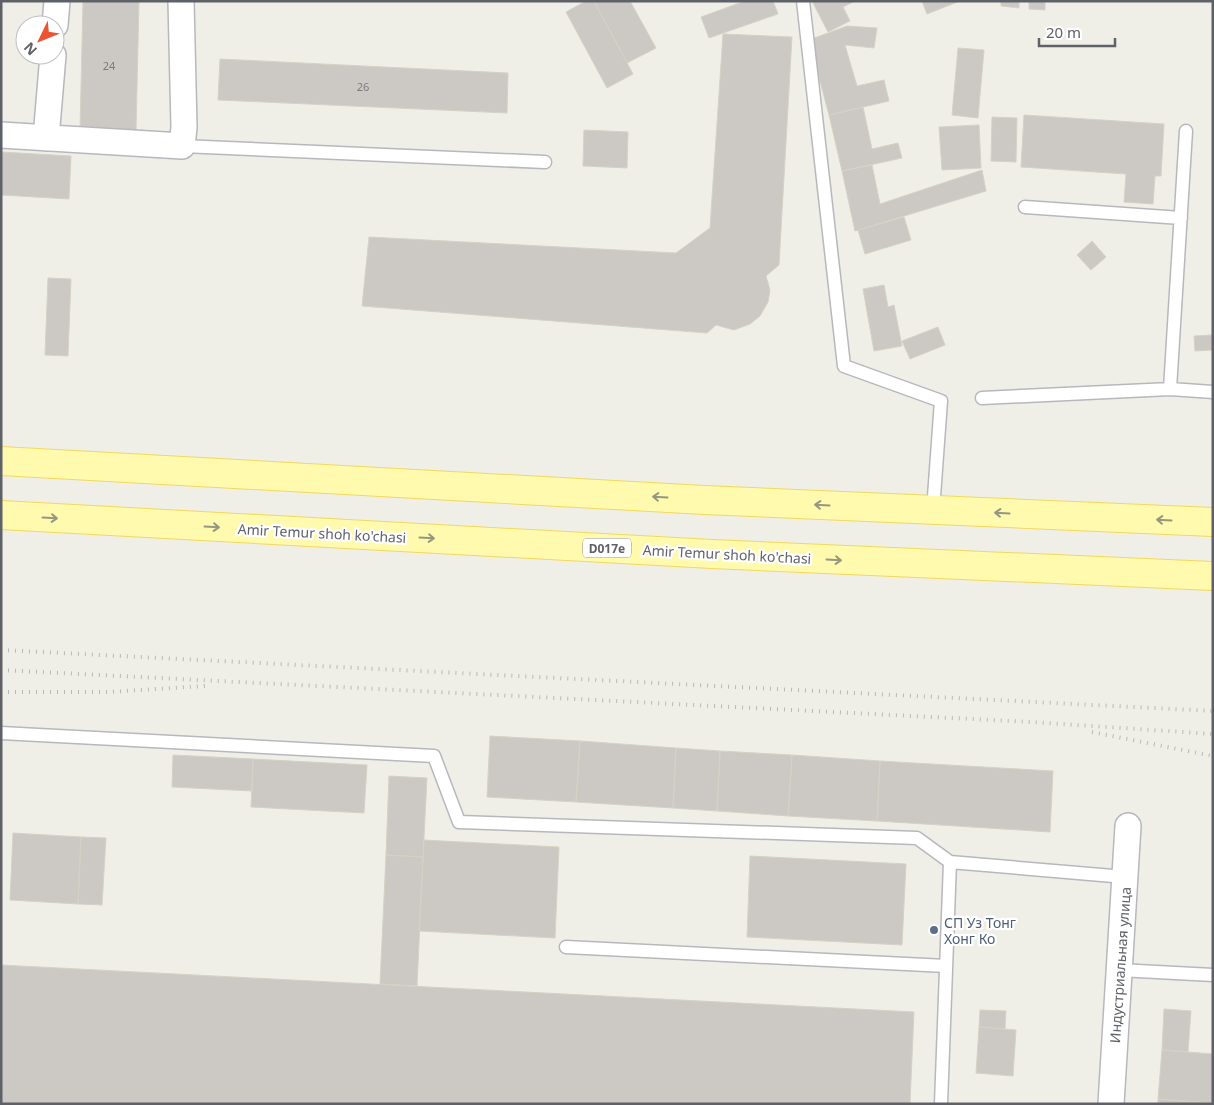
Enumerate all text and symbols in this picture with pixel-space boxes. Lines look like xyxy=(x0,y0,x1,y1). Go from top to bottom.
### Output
north arrow xyxy=(15,15,65,65)
scale bar xyxy=(1039,15,1115,47)
text: 20 m xyxy=(1046,22,1081,42)
text: N xyxy=(19,39,41,60)
house number: 24 xyxy=(103,58,116,73)
house number: 26 xyxy=(357,79,369,94)
one-way arrow xyxy=(652,493,668,502)
one-way arrow xyxy=(814,500,830,509)
one-way arrow xyxy=(994,508,1010,517)
one-way arrow xyxy=(42,513,58,522)
one-way arrow xyxy=(1156,515,1172,524)
street label: Amir Temur shoh ko'chasi xyxy=(237,519,407,547)
one-way arrow xyxy=(204,522,220,531)
one-way arrow xyxy=(419,534,435,543)
road number: D017e xyxy=(583,538,631,558)
street label: Amir Temur shoh ko'chasi xyxy=(642,540,812,568)
one-way arrow xyxy=(826,555,842,564)
street label: Индустриальная улица xyxy=(1105,886,1135,1044)
place label: СП Уз Тонг Хонг Ко xyxy=(944,913,1016,948)
marker: СП Уз Тонг Хонг Ко xyxy=(928,924,940,936)

